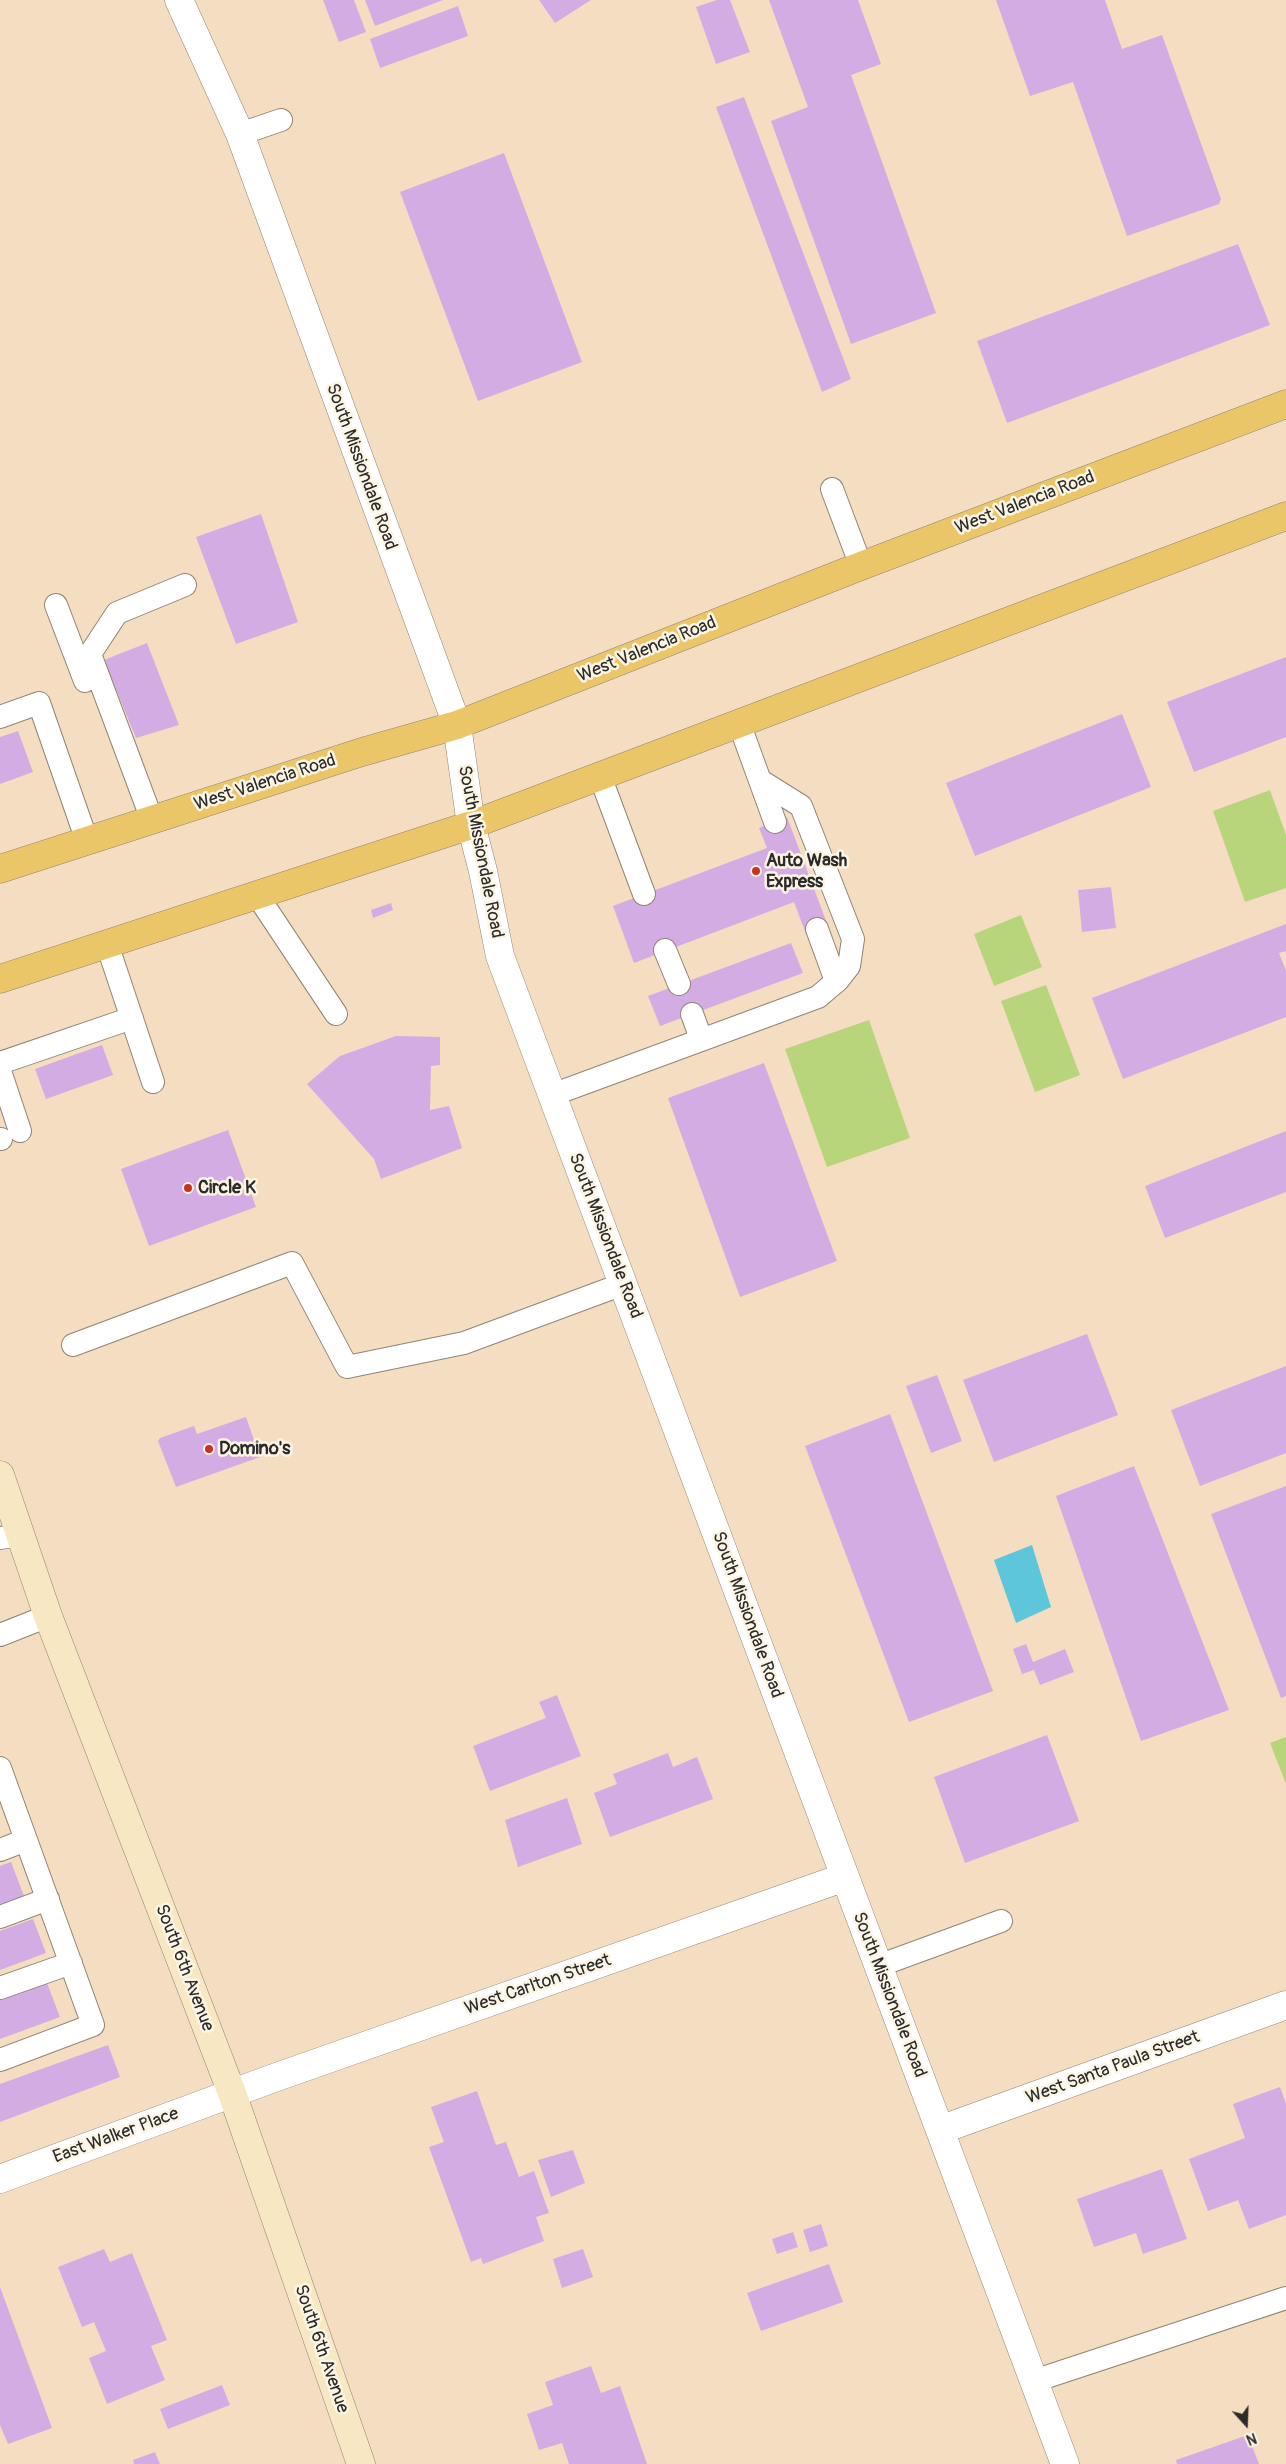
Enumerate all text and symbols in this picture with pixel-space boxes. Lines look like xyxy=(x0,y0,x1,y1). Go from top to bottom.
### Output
street label: South Missiondale Road xyxy=(321,381,401,553)
street label: West Valencia Road xyxy=(952,466,1098,540)
street label: West Valencia Road xyxy=(575,612,719,688)
street label: West Valencia Road xyxy=(192,750,338,816)
street label: South Missiondale Road xyxy=(453,764,507,940)
place label: Auto Wash Express xyxy=(766,850,847,892)
marker: Auto Wash Express xyxy=(750,865,762,877)
street label: South Missiondale Road xyxy=(563,1150,647,1322)
place label: Circle K xyxy=(198,1177,256,1199)
marker: Circle K xyxy=(182,1182,194,1194)
place label: Domino's xyxy=(219,1438,290,1460)
marker: Domino's xyxy=(203,1443,215,1455)
street label: South Missiondale Road xyxy=(707,1529,787,1701)
street label: South 6th Avenue xyxy=(150,1901,218,2035)
street label: South Missiondale Road xyxy=(847,1909,931,2081)
street label: West Carlton Street xyxy=(462,1950,614,2020)
street label: West Santa Paula Street xyxy=(1023,2027,1203,2109)
street label: East Walker Place xyxy=(50,2103,182,2169)
street label: South 6th Avenue xyxy=(289,2282,353,2416)
north arrow xyxy=(1221,2399,1271,2449)
text: N xyxy=(1244,2429,1259,2448)

